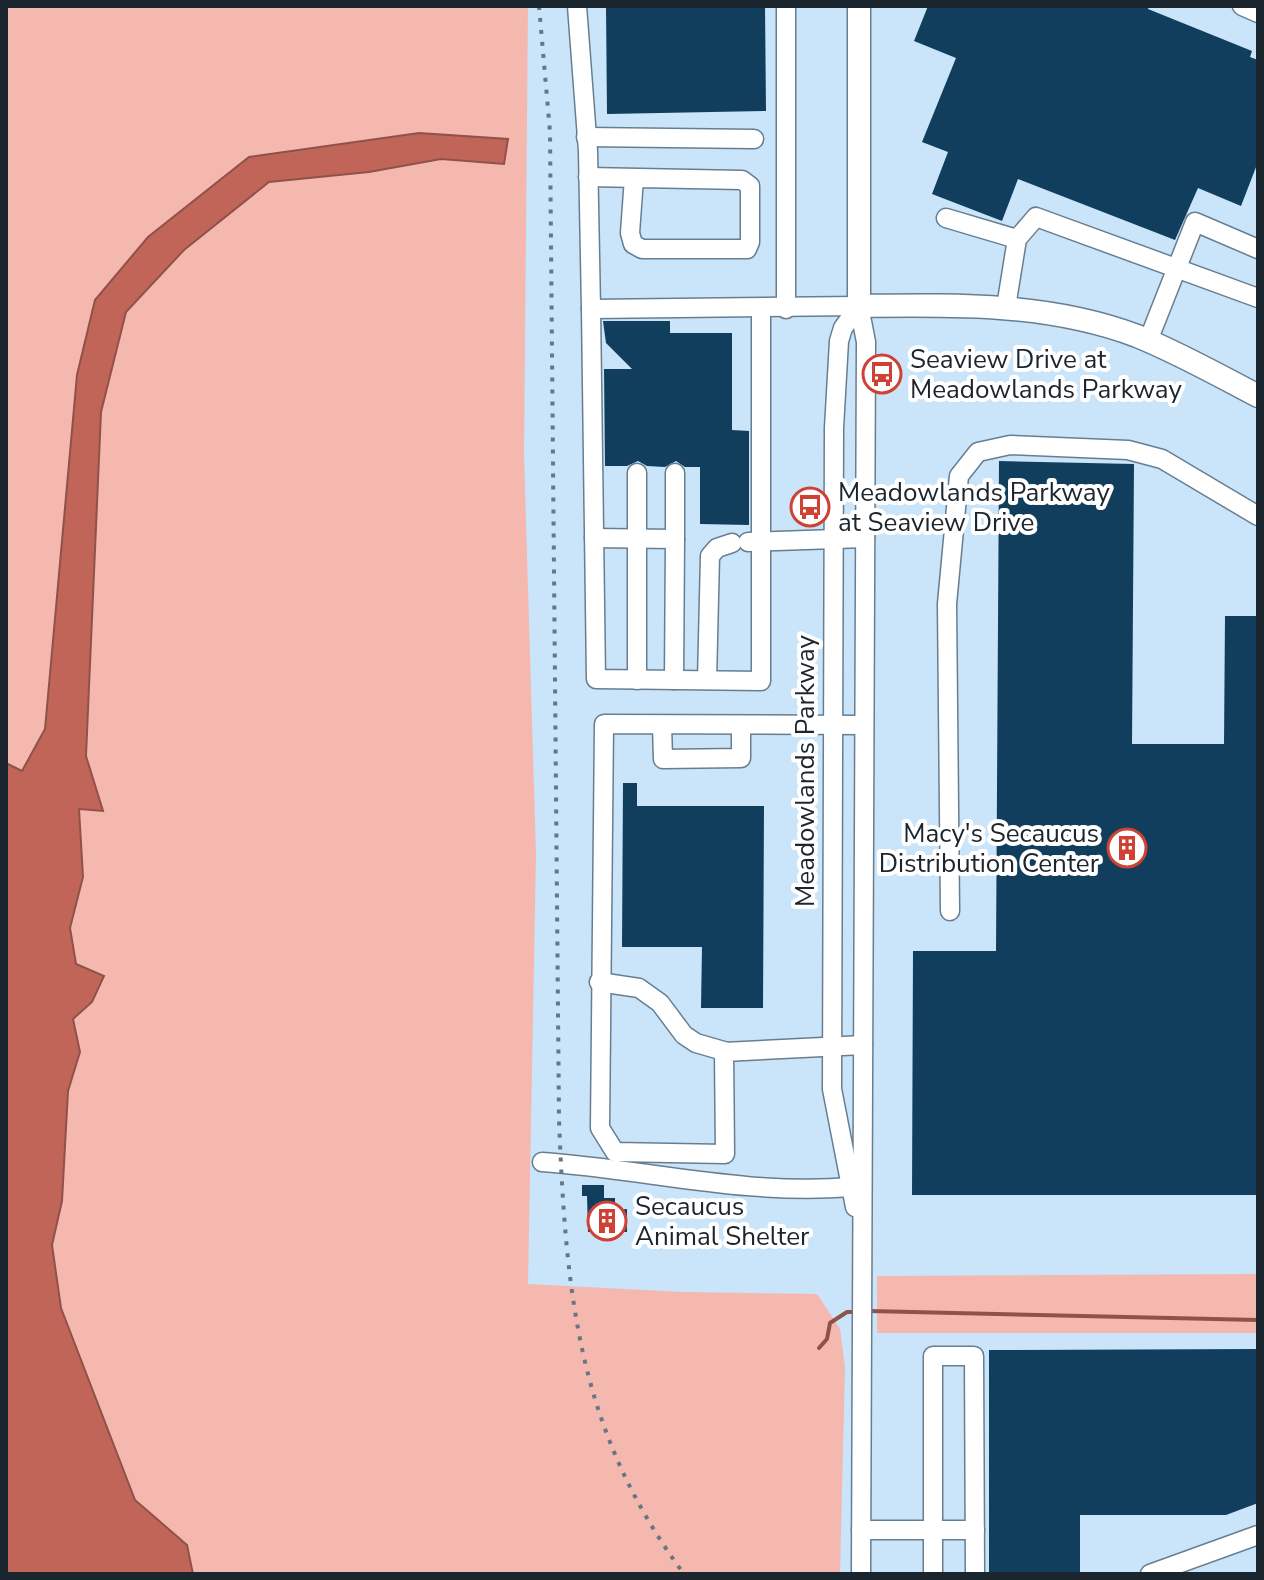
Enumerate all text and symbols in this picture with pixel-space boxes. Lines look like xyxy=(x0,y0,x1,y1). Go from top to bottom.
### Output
place label: Seaview Drive at Meadowlands Parkway xyxy=(910,342,1182,407)
bus stop icon: Seaview Drive at Meadowlands Parkway xyxy=(861,353,903,395)
place label: Meadowlands Parkway at Seaview Drive xyxy=(838,475,1110,540)
bus stop icon: Meadowlands Parkway at Seaview Drive xyxy=(789,486,831,528)
street label: Meadowlands Parkway xyxy=(788,634,823,907)
place label: Macy's Secaucus Distribution Center xyxy=(879,816,1100,881)
building icon: Macy's Secaucus Distribution Center xyxy=(1106,827,1148,869)
place label: Secaucus Animal Shelter xyxy=(635,1189,810,1254)
building icon: Secaucus Animal Shelter xyxy=(586,1200,628,1242)

